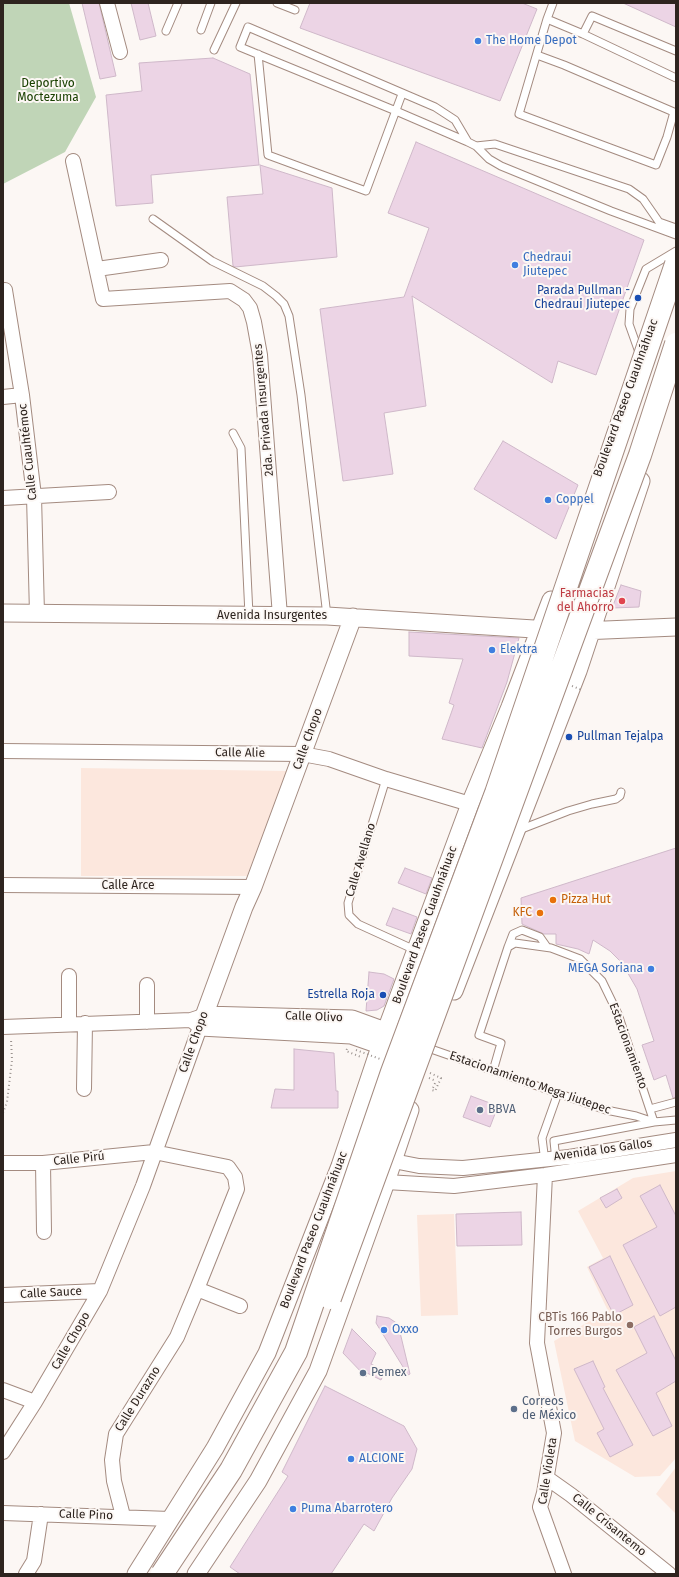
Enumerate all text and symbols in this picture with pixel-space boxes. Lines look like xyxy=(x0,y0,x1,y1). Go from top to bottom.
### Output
place label: The Home Depot xyxy=(486,34,577,48)
marker: The Home Depot xyxy=(473,36,483,46)
park label: Deportivo Moctezuma xyxy=(17,77,79,105)
place label: Chedraui Jiutepec xyxy=(523,251,571,279)
marker: Chedraui Jiutepec xyxy=(510,260,520,270)
place label: Parada Pullman - Chedraui Jiutepec xyxy=(534,284,630,312)
marker: Parada Pullman - Chedraui Jiutepec xyxy=(633,293,643,303)
street label: Boulevard Paseo Cuauhnáhuac xyxy=(591,317,661,479)
street label: 2da. Privada Insurgentes xyxy=(251,343,277,477)
street label: Calle Cuauhtémoc xyxy=(16,403,40,501)
place label: Coppel xyxy=(556,493,594,507)
marker: Coppel xyxy=(543,495,553,505)
place label: Farmacias del Ahorro xyxy=(557,587,614,615)
marker: Farmacias del Ahorro xyxy=(617,596,627,606)
street label: Avenida Insurgentes xyxy=(217,609,327,623)
place label: Elektra xyxy=(500,643,538,657)
marker: Elektra xyxy=(487,645,497,655)
street label: Calle Chopo xyxy=(290,706,326,772)
place label: Pullman Tejalpa xyxy=(577,730,664,744)
marker: Pullman Tejalpa xyxy=(564,732,574,742)
street label: Calle Alie xyxy=(215,745,265,761)
street label: Calle Avellano xyxy=(343,821,379,899)
street label: Boulevard Paseo Cuauhnáhuac xyxy=(390,844,460,1006)
street label: Calle Arce xyxy=(102,879,154,893)
place label: Pizza Hut xyxy=(561,893,611,907)
marker: Pizza Hut xyxy=(548,895,558,905)
place label: KFC xyxy=(513,906,532,920)
marker: KFC xyxy=(535,908,545,918)
place label: MEGA Soriana xyxy=(568,962,643,976)
marker: MEGA Soriana xyxy=(646,964,656,974)
place label: Estrella Roja xyxy=(307,988,375,1002)
marker: Estrella Roja xyxy=(378,990,388,1000)
street label: Estacionamiento xyxy=(606,1001,650,1091)
street label: Calle Chopo xyxy=(176,1009,212,1075)
street label: Calle Olivo xyxy=(285,1009,343,1025)
street label: Estacionamiento Mega Jiutepec xyxy=(447,1049,613,1117)
place label: BBVA xyxy=(488,1103,516,1117)
marker: BBVA xyxy=(475,1105,485,1115)
street label: Avenida los Gallos xyxy=(553,1136,653,1164)
street label: Calle Pirú xyxy=(53,1149,105,1169)
street label: Boulevard Paseo Cuauhnáhuac xyxy=(277,1149,351,1311)
street label: Calle Sauce xyxy=(20,1284,82,1302)
street label: Calle Chopo xyxy=(49,1309,93,1373)
place label: CBTis 166 Pablo Torres Burgos xyxy=(538,1311,622,1339)
marker: CBTis 166 Pablo Torres Burgos xyxy=(625,1320,635,1330)
place label: Oxxo xyxy=(392,1323,419,1337)
marker: Oxxo xyxy=(379,1325,389,1335)
street label: Calle Durazno xyxy=(112,1364,164,1434)
place label: Pemex xyxy=(371,1366,407,1380)
marker: Pemex xyxy=(358,1368,368,1378)
place label: Correos de México xyxy=(522,1395,576,1423)
marker: Correos de México xyxy=(509,1404,519,1414)
street label: Calle Violeta xyxy=(536,1437,560,1505)
place label: ALCIONE xyxy=(359,1452,404,1466)
marker: ALCIONE xyxy=(346,1454,356,1464)
street label: Calle Crisantemo xyxy=(569,1491,649,1559)
place label: Puma Abarrotero xyxy=(301,1502,393,1516)
marker: Puma Abarrotero xyxy=(288,1504,298,1514)
street label: Calle Pino xyxy=(59,1507,113,1523)

